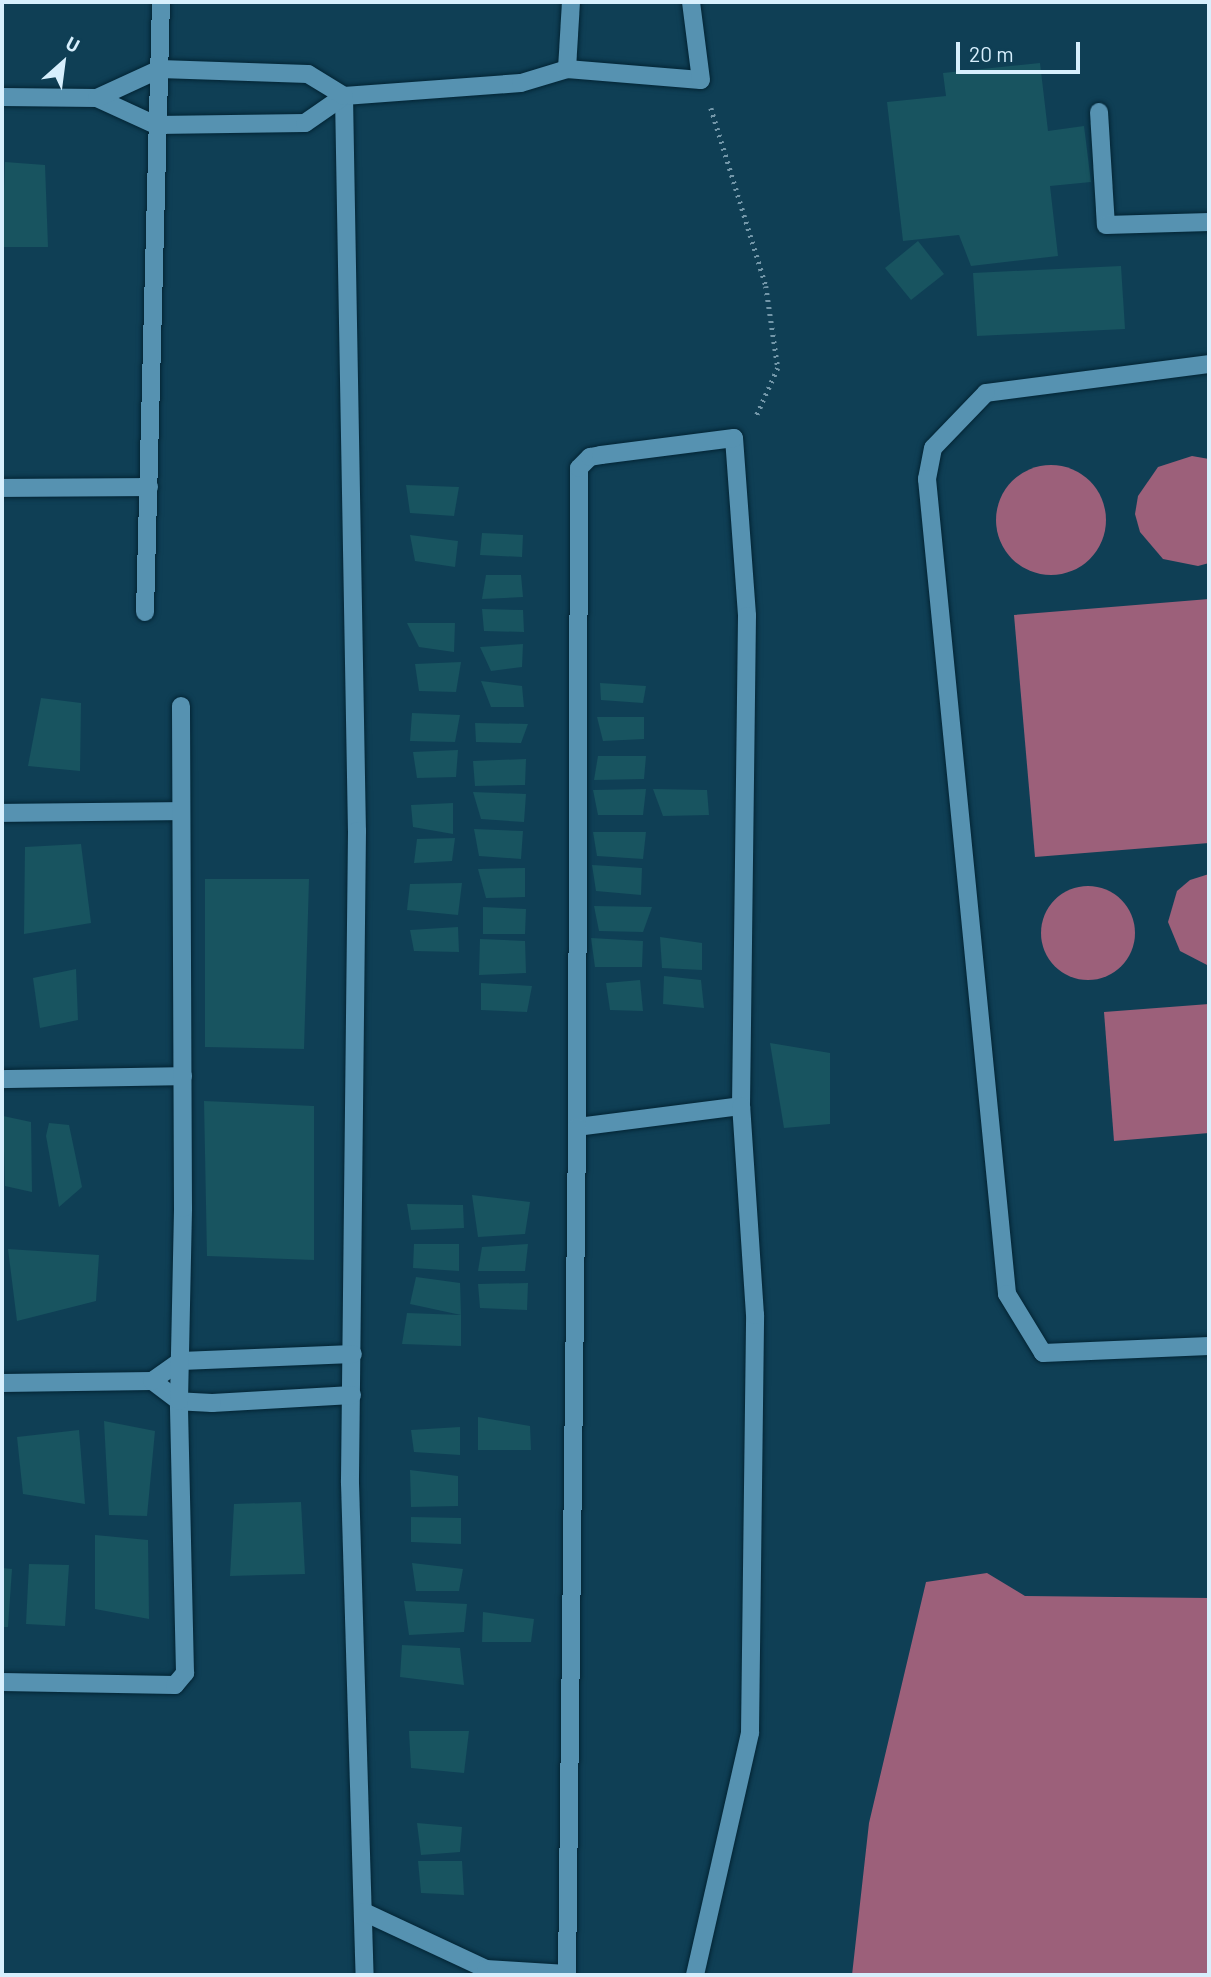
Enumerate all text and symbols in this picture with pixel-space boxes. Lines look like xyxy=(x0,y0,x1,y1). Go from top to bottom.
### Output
north arrow xyxy=(28,28,98,98)
scale bar xyxy=(959,28,1083,72)
text: U xyxy=(62,31,84,57)
text: 20 m xyxy=(969,41,1014,66)

